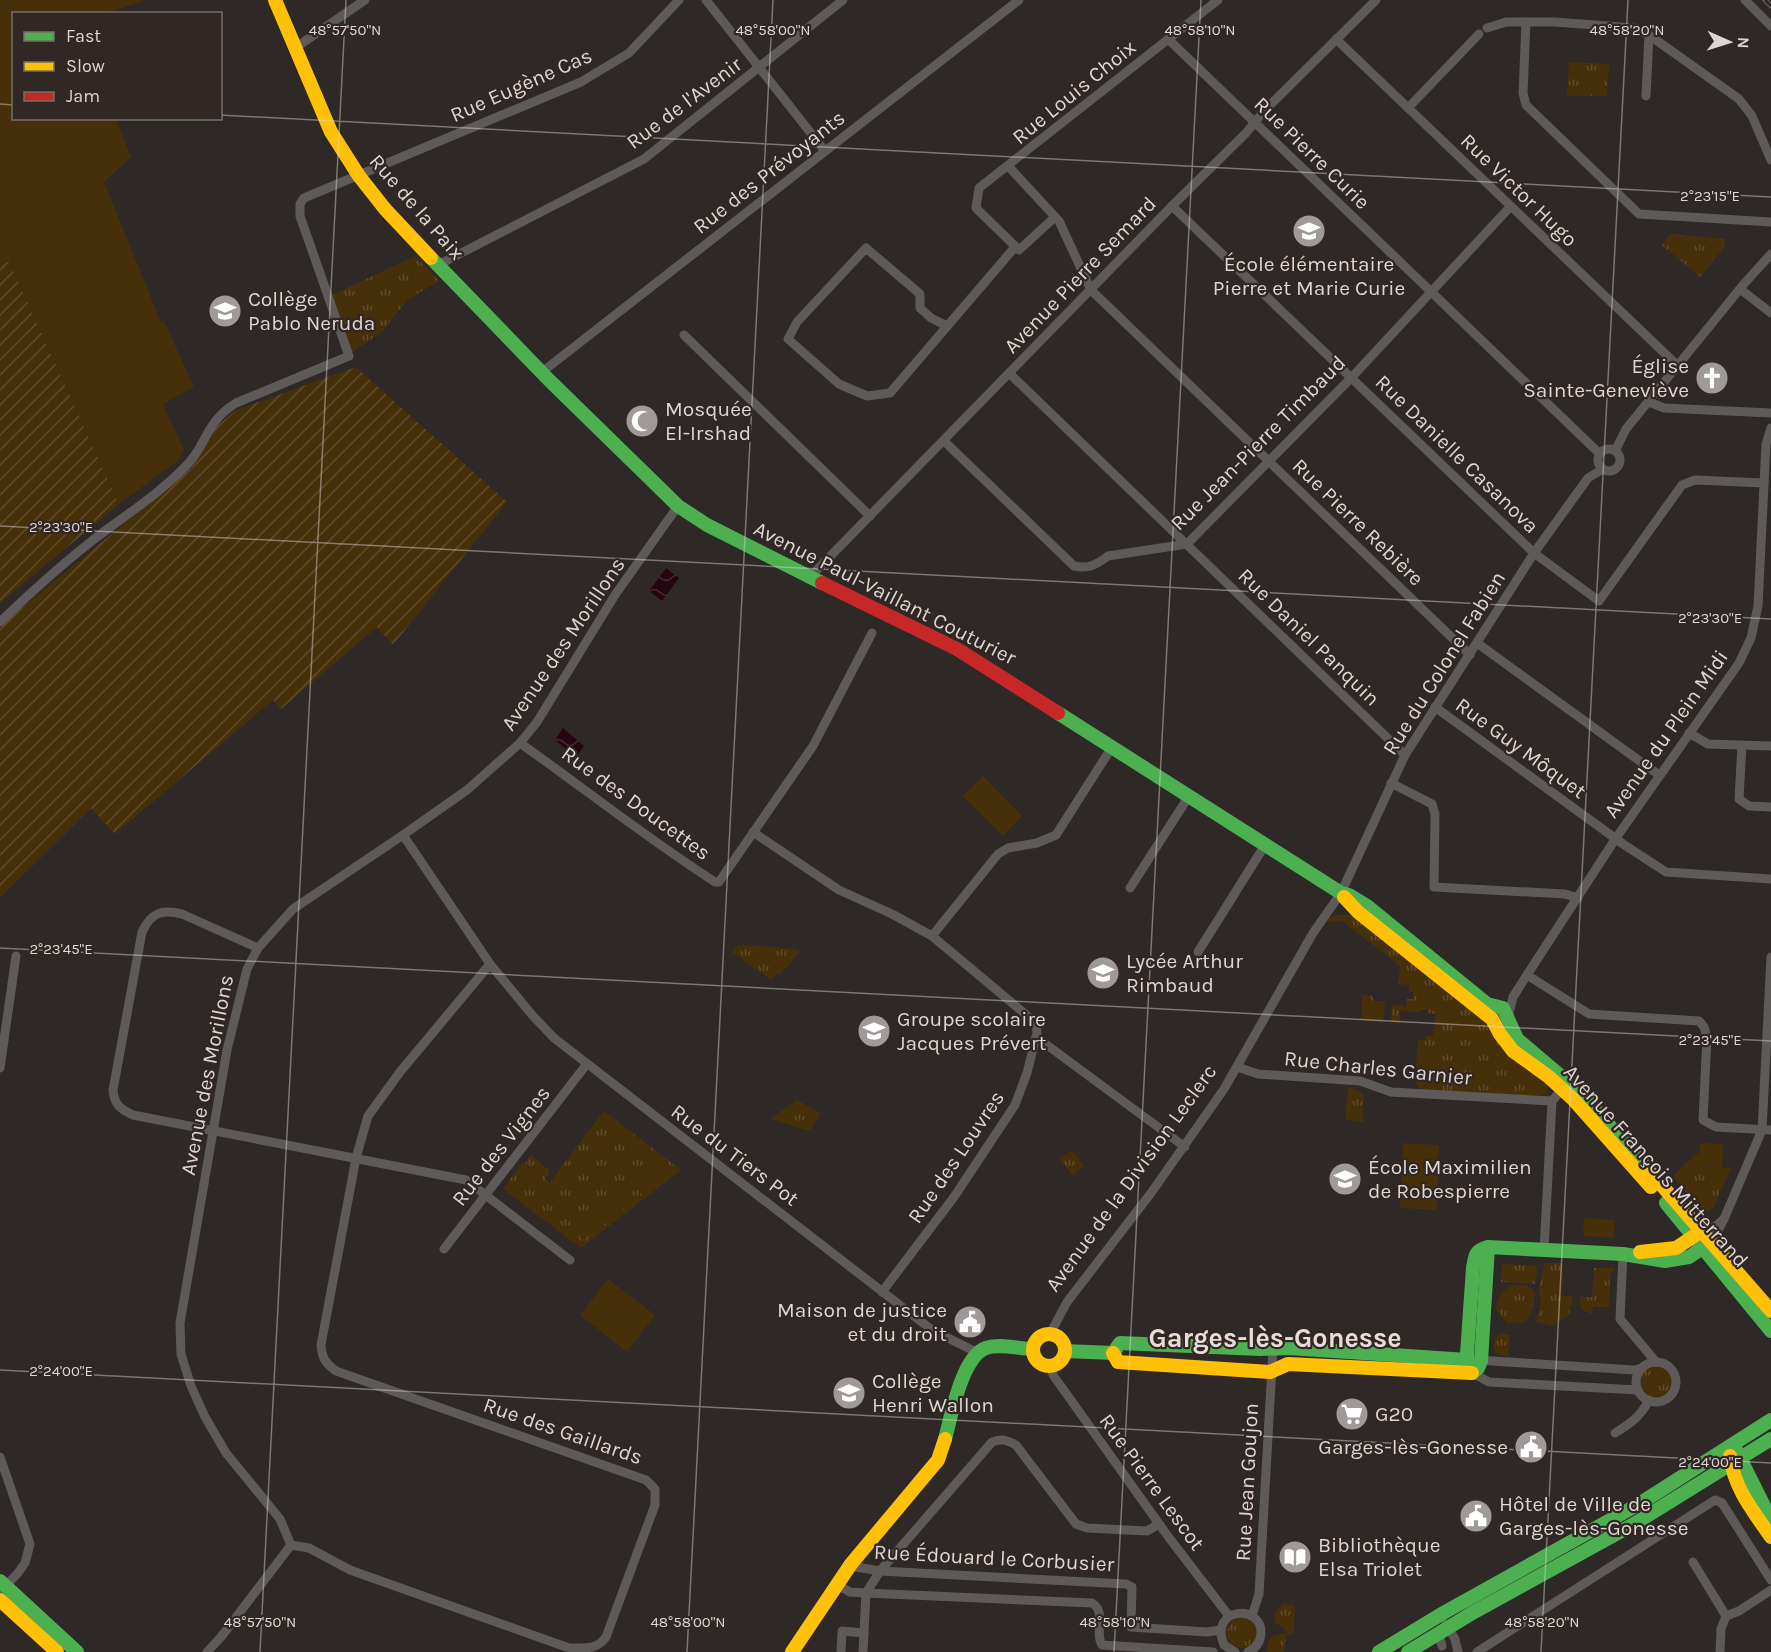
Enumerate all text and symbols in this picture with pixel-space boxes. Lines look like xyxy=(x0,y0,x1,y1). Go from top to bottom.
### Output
legend xyxy=(12,12,222,120)
north arrow xyxy=(1699,12,1759,72)
text: 48°57'50"N xyxy=(309,21,381,39)
text: 48°58'00"N xyxy=(735,21,811,39)
text: 48°58'10"N xyxy=(1164,21,1236,39)
text: 48°58'20"N xyxy=(1590,21,1664,39)
text: Fast xyxy=(66,25,101,47)
street label: Rue Louis Choix xyxy=(1008,35,1141,149)
text: N xyxy=(1734,37,1753,49)
street label: Rue Eugène Cas xyxy=(446,43,596,127)
street label: Rue de l'Avenir xyxy=(622,52,747,154)
text: Slow xyxy=(66,55,105,77)
text: Jam xyxy=(66,85,100,107)
street label: Rue Pierre Curie xyxy=(1249,92,1375,214)
street label: Rue des Prévoyants xyxy=(688,105,850,239)
street label: Rue Victor Hugo xyxy=(1456,128,1582,252)
street label: Rue de la Paix xyxy=(365,149,470,265)
text: 2°23'15"E xyxy=(1680,187,1740,205)
street label: Avenue Pierre Semard xyxy=(999,192,1161,358)
school or university icon: École élémentaire Pierre et Marie Curie xyxy=(1291,213,1327,249)
place label: École élémentaire Pierre et Marie Curie xyxy=(1213,252,1405,300)
place label: Collège Pablo Neruda xyxy=(248,287,375,335)
school or university icon: Collège Pablo Neruda xyxy=(207,293,243,329)
street label: Rue Jean-Pierre Timbaud xyxy=(1166,351,1350,535)
place label: Église Sainte-Geneviève xyxy=(1523,354,1689,402)
church icon: Église Sainte-Geneviève xyxy=(1694,360,1730,396)
street label: Rue Danielle Casanova xyxy=(1371,370,1543,538)
place label: Mosquée El-Irshad xyxy=(665,397,752,445)
mosque icon: Mosquée El-Irshad xyxy=(624,403,660,439)
street label: Rue Pierre Rebière xyxy=(1288,453,1428,591)
street label: Avenue Paul-Vaillant Couturier xyxy=(750,516,1020,670)
text: 2°23'30"E xyxy=(29,518,93,536)
street label: Avenue des Morillons xyxy=(496,553,630,735)
street label: Rue Daniel Panquin xyxy=(1233,563,1385,711)
street label: Rue du Colonel Fabien xyxy=(1378,567,1510,759)
text: 2°23'30"E xyxy=(1678,609,1742,627)
street label: Avenue du Plein Midi xyxy=(1599,646,1733,822)
street label: Rue Guy Môquet xyxy=(1451,693,1591,803)
street label: Rue des Doucettes xyxy=(557,741,715,865)
text: 2°23'45"E xyxy=(29,940,93,958)
place label: Lycée Arthur Rimbaud xyxy=(1126,949,1243,997)
school or university icon: Lycée Arthur Rimbaud xyxy=(1085,955,1121,991)
street label: Avenue des Morillons xyxy=(176,973,238,1177)
place label: Groupe scolaire Jacques Prévert xyxy=(897,1007,1047,1055)
school or university icon: Groupe scolaire Jacques Prévert xyxy=(856,1013,892,1049)
text: 2°23'45"E xyxy=(1678,1031,1742,1049)
street label: Rue Charles Garnier xyxy=(1283,1046,1474,1090)
street label: Avenue de la Division Leclerc xyxy=(1041,1060,1221,1296)
street label: Avenue François Mitterrand xyxy=(1559,1060,1753,1272)
street label: Rue des Vignes xyxy=(447,1081,555,1211)
street label: Rue des Louvres xyxy=(903,1086,1009,1228)
street label: Rue du Tiers Pot xyxy=(666,1099,804,1211)
place label: École Maximilien de Robespierre xyxy=(1368,1155,1532,1203)
school or university icon: École Maximilien de Robespierre xyxy=(1327,1161,1363,1197)
place label: Maison de justice et du droit xyxy=(777,1298,947,1346)
public building icon: Maison de justice et du droit xyxy=(952,1304,988,1340)
district label: Garges-lès-Gonesse xyxy=(1148,1322,1402,1354)
text: 2°24'00"E xyxy=(29,1362,93,1380)
place label: Collège Henri Wallon xyxy=(872,1369,994,1417)
school or university icon: Collège Henri Wallon xyxy=(831,1375,867,1411)
street label: Rue des Gaillards xyxy=(480,1393,646,1469)
supermarket icon: G20 xyxy=(1334,1396,1370,1432)
street label: Rue Jean Goujon xyxy=(1231,1402,1263,1562)
place label: G20 xyxy=(1375,1402,1413,1426)
street label: Rue Pierre Lescot xyxy=(1094,1409,1210,1555)
public building icon: Garges-lès-Gonesse xyxy=(1513,1429,1549,1465)
place label: Garges-lès-Gonesse xyxy=(1318,1435,1508,1459)
text: 2°24'00"E xyxy=(1678,1453,1742,1471)
place label: Hôtel de Ville de Garges-lès-Gonesse xyxy=(1499,1492,1689,1540)
public building icon: Hôtel de Ville de Garges-lès-Gonesse xyxy=(1458,1498,1494,1534)
place label: Bibliothèque Elsa Triolet xyxy=(1318,1533,1441,1581)
library icon: Bibliothèque Elsa Triolet xyxy=(1277,1539,1313,1575)
street label: Rue Édouard le Corbusier xyxy=(873,1540,1115,1576)
text: 48°57'50"N xyxy=(224,1613,296,1631)
text: 48°58'00"N xyxy=(650,1613,726,1631)
text: 48°58'10"N xyxy=(1079,1613,1151,1631)
text: 48°58'20"N xyxy=(1505,1613,1579,1631)

